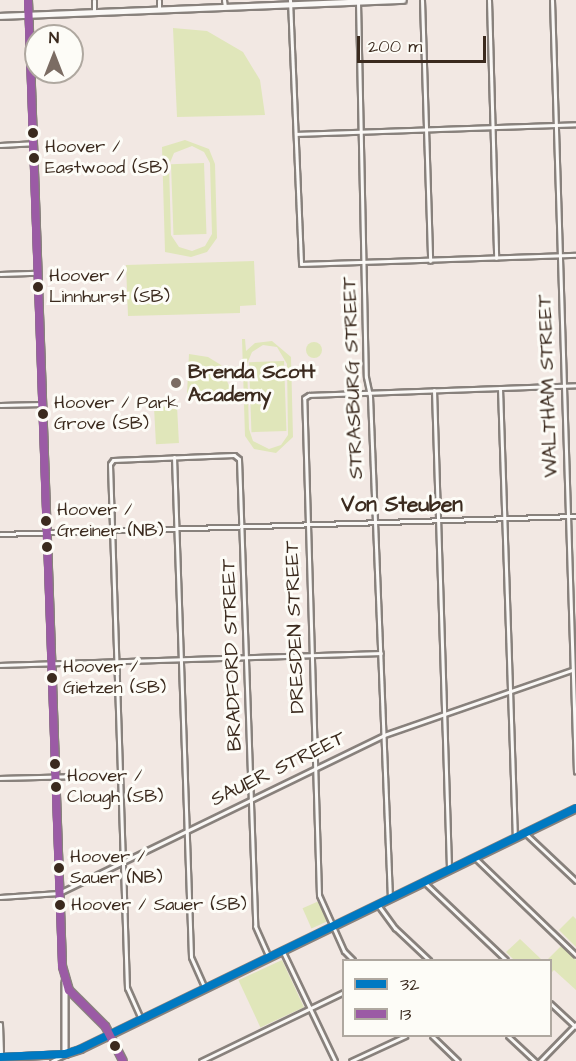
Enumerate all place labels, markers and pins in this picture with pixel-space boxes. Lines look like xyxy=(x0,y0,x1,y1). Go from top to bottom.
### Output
unlabelled marker xyxy=(27,127,39,139)
place label: Hoover / Eastwood (SB) xyxy=(45,137,168,180)
marker: Hoover / Eastwood (SB) xyxy=(28,152,40,164)
place label: Hoover / Linnhurst (SB) xyxy=(49,266,170,308)
marker: Hoover / Linnhurst (SB) xyxy=(32,281,44,293)
place label: Brenda Scott Academy xyxy=(188,360,315,407)
marker: Brenda Scott Academy xyxy=(169,376,183,390)
place label: Hoover / Park Grove (SB) xyxy=(54,393,178,436)
marker: Hoover / Park Grove (SB) xyxy=(37,408,49,420)
place label: Hoover / Greiner (NB) xyxy=(57,500,164,542)
marker: Hoover / Greiner (NB) xyxy=(40,515,52,527)
unlabelled marker xyxy=(41,541,53,553)
place label: Hoover / Gietzen (SB) xyxy=(63,657,166,700)
marker: Hoover / Gietzen (SB) xyxy=(46,672,58,684)
unlabelled marker xyxy=(49,758,61,770)
place label: Hoover / Clough (SB) xyxy=(67,766,163,808)
marker: Hoover / Clough (SB) xyxy=(50,781,62,793)
place label: Hoover / Sauer (NB) xyxy=(70,847,163,890)
marker: Hoover / Sauer (NB) xyxy=(53,862,65,874)
place label: Hoover / Sauer (SB) xyxy=(71,894,247,916)
marker: Hoover / Sauer (SB) xyxy=(54,899,66,911)
unlabelled marker xyxy=(109,1040,121,1052)

